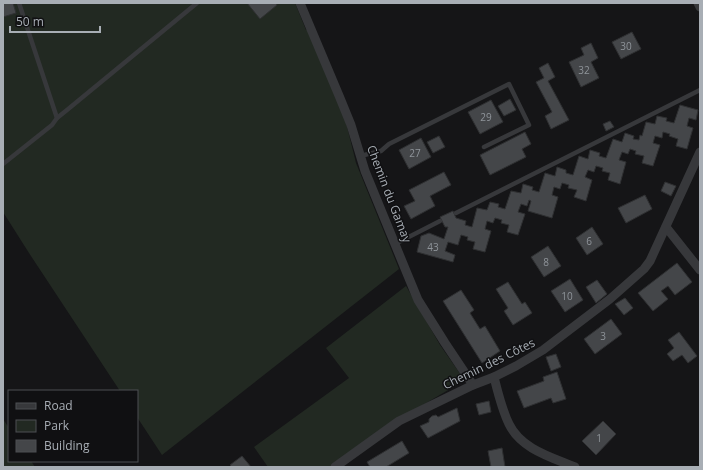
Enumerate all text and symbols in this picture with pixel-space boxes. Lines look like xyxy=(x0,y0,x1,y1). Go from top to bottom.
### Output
scale bar xyxy=(10,8,100,34)
text: 50 m xyxy=(16,13,44,30)
house number: 30 xyxy=(620,39,632,53)
house number: 32 xyxy=(578,63,590,77)
house number: 29 xyxy=(480,110,492,124)
street label: Chemin du Gamay xyxy=(363,143,416,246)
house number: 27 xyxy=(409,146,421,160)
house number: 6 xyxy=(586,234,592,248)
house number: 43 xyxy=(427,240,439,254)
house number: 8 xyxy=(543,255,549,269)
house number: 10 xyxy=(561,289,573,303)
house number: 3 xyxy=(600,329,606,343)
street label: Chemin des Côtes xyxy=(440,334,538,393)
legend xyxy=(8,390,138,462)
text: Road xyxy=(44,397,73,414)
text: Park xyxy=(44,417,70,434)
house number: 1 xyxy=(596,431,602,445)
text: Building xyxy=(44,437,90,454)

